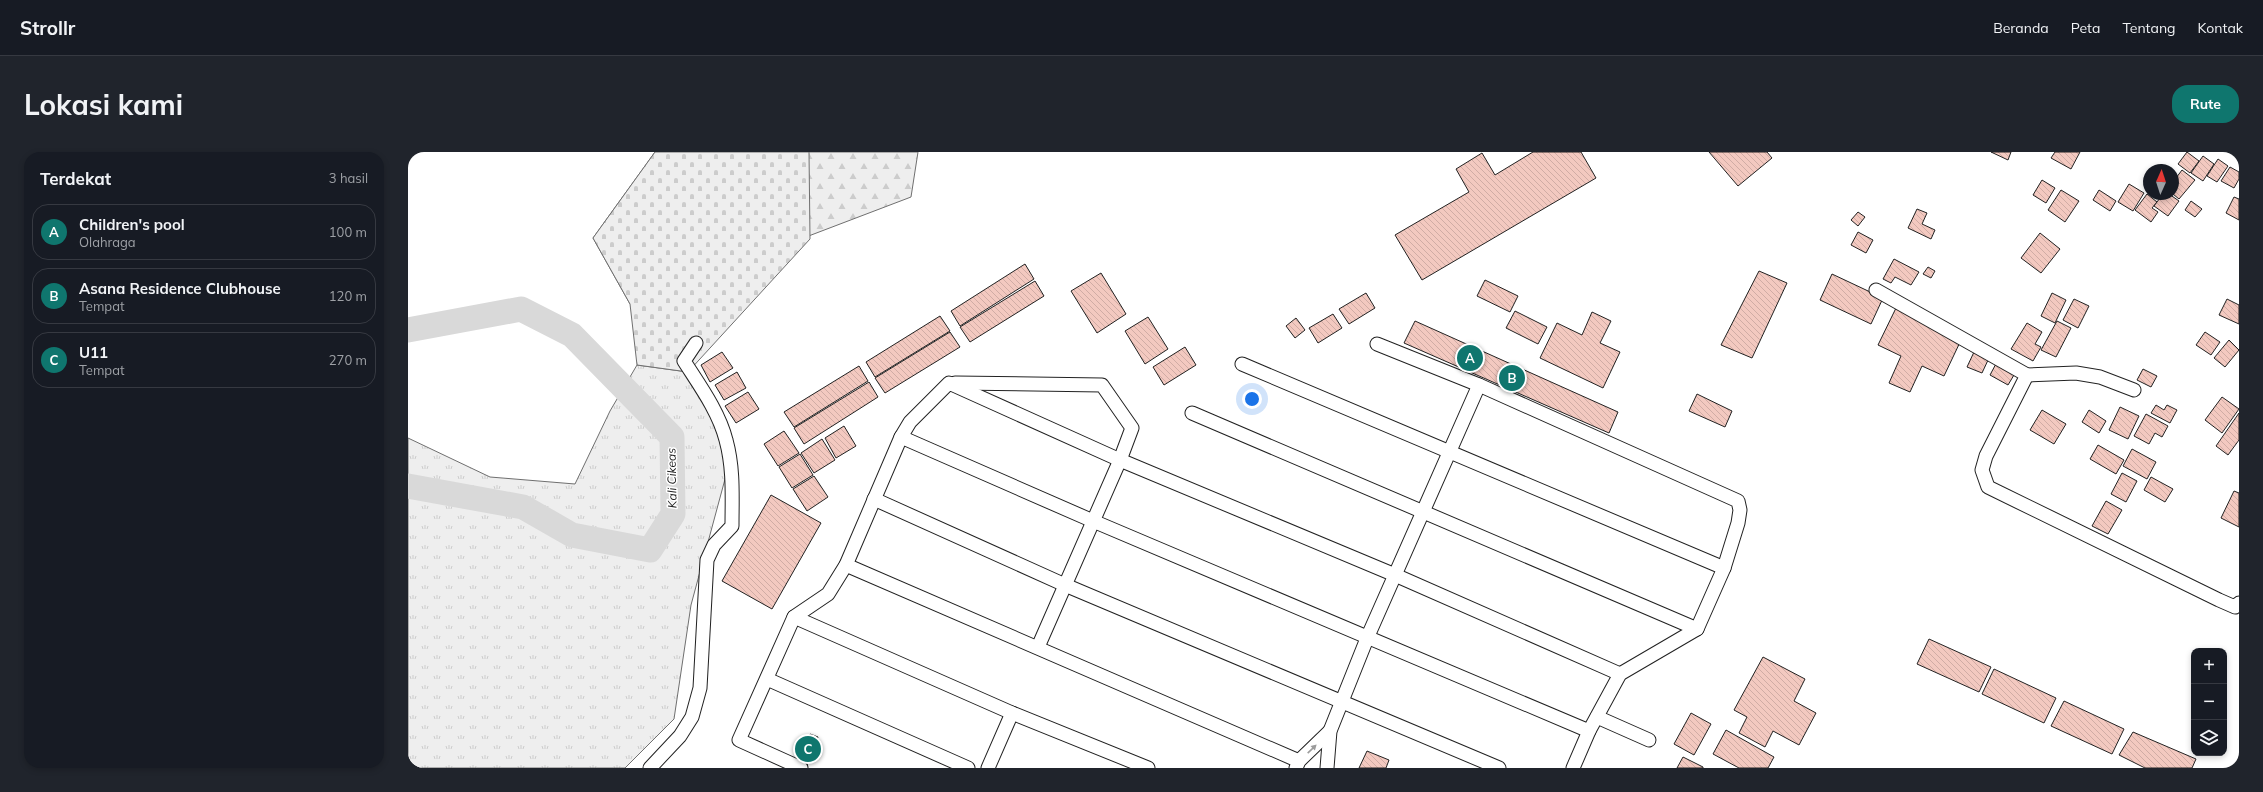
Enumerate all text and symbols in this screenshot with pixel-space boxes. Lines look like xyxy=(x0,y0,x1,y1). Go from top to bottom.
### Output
text: Strollr xyxy=(20,16,75,40)
text: Beranda xyxy=(1993,19,2049,37)
text: Peta xyxy=(2071,19,2100,37)
text: Tentang xyxy=(2122,19,2176,37)
text: Kontak xyxy=(2198,19,2243,37)
button: Rute xyxy=(2172,85,2239,123)
text: Lokasi kami xyxy=(24,87,183,122)
north arrow xyxy=(2143,164,2179,200)
text: Terdekat xyxy=(40,168,111,189)
text: 3 hasil xyxy=(329,170,368,186)
text: Children's pool xyxy=(79,215,185,234)
text: A xyxy=(49,224,59,240)
text: 100 m xyxy=(329,224,367,240)
text: Olahraga xyxy=(79,234,136,250)
text: Asana Residence Clubhouse xyxy=(79,279,281,298)
text: B xyxy=(50,288,58,304)
text: 120 m xyxy=(329,288,367,304)
text: Tempat xyxy=(79,298,125,314)
text: U11 xyxy=(79,343,108,362)
pin: A xyxy=(1457,343,1483,373)
text: C xyxy=(50,352,58,368)
text: 270 m xyxy=(329,352,367,368)
text: Tempat xyxy=(79,362,125,378)
pin: B xyxy=(1499,363,1525,393)
your location xyxy=(1242,389,1262,409)
water label: Kali Cikeas xyxy=(663,448,680,508)
map controls xyxy=(2191,648,2227,756)
button: + xyxy=(2191,648,2227,684)
button: − xyxy=(2191,684,2227,720)
button: layers xyxy=(2191,720,2227,756)
pin: C xyxy=(795,734,821,764)
one-way arrow xyxy=(1307,744,1317,754)

